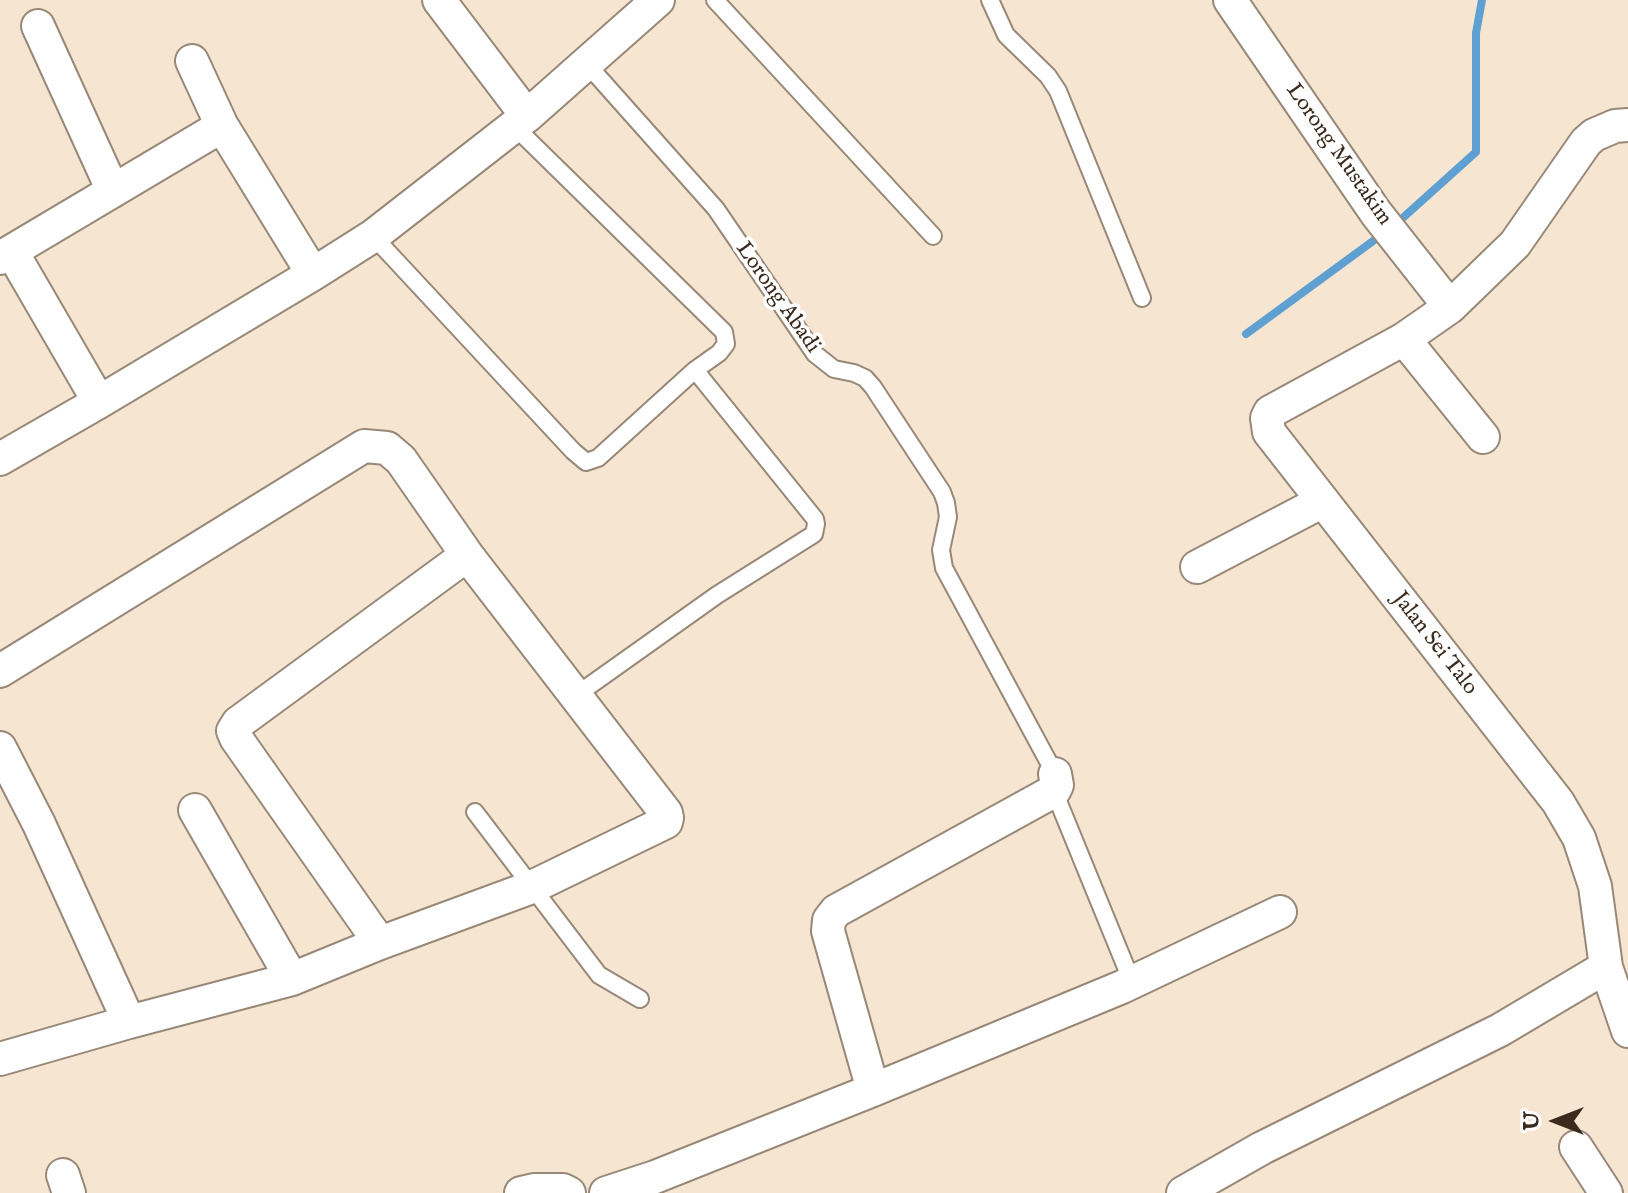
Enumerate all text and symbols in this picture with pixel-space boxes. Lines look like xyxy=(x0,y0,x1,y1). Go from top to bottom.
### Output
street label: Lorong Mustakim xyxy=(1279,79,1397,231)
street label: Lorong Abadi xyxy=(729,237,825,359)
street label: Jalan Sei Talo xyxy=(1386,587,1482,701)
north arrow xyxy=(1516,1081,1596,1161)
text: U xyxy=(1518,1112,1546,1130)

